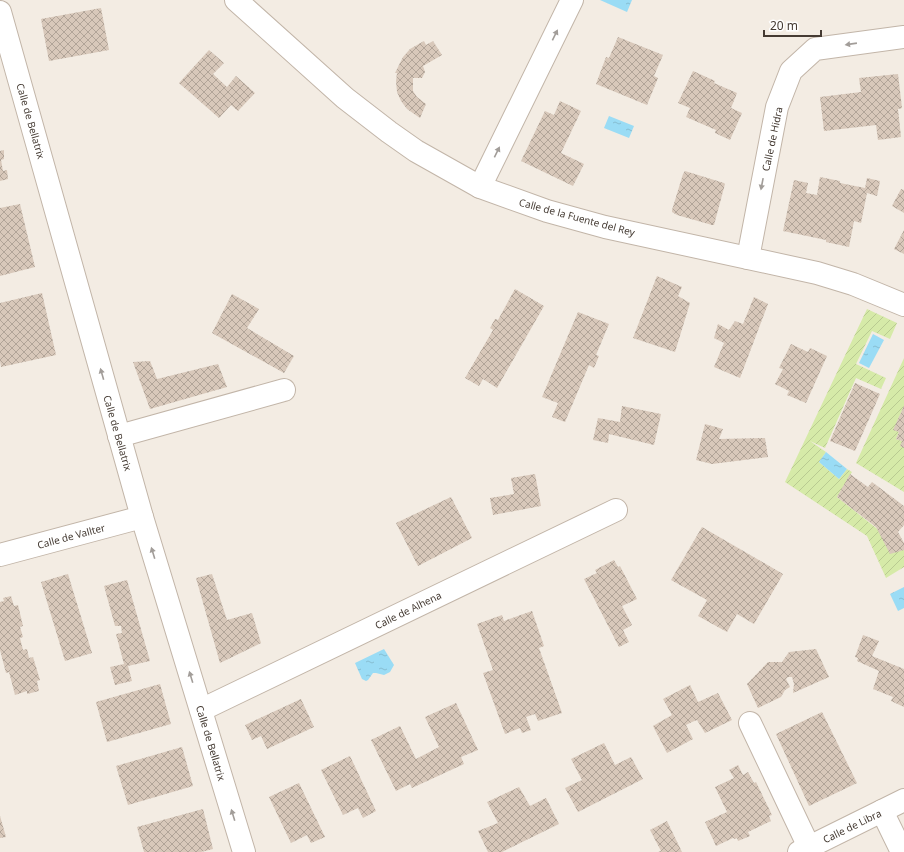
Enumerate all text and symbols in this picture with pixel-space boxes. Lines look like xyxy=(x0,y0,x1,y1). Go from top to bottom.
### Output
scale bar xyxy=(764,12,821,38)
text: 20 m xyxy=(770,17,798,34)
one-way arrow xyxy=(552,29,558,41)
one-way arrow xyxy=(845,41,858,47)
street label: Calle de Bellatrix xyxy=(13,81,49,161)
street label: Calle de Hidra xyxy=(758,106,786,172)
one-way arrow xyxy=(494,146,500,157)
one-way arrow xyxy=(759,178,765,190)
street label: Calle de la Fuente del Rey xyxy=(518,195,637,239)
one-way arrow xyxy=(99,367,105,379)
street label: Calle de Bellatrix xyxy=(100,393,136,473)
street label: Calle de Vallter xyxy=(36,520,106,552)
one-way arrow xyxy=(150,546,156,558)
street label: Calle de Alhena xyxy=(372,588,444,632)
one-way arrow xyxy=(188,671,194,683)
street label: Calle de Bellatrix xyxy=(193,704,229,783)
street label: Calle de Libra xyxy=(821,806,883,846)
one-way arrow xyxy=(230,808,236,820)

